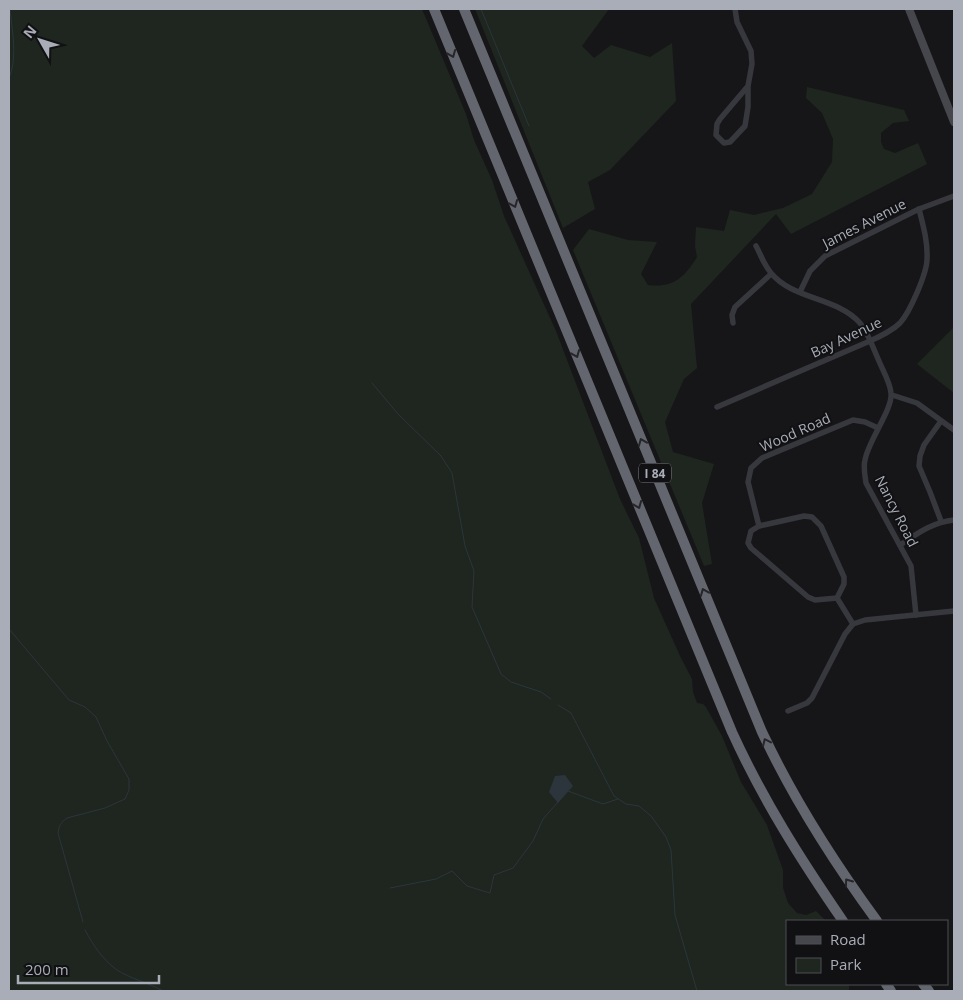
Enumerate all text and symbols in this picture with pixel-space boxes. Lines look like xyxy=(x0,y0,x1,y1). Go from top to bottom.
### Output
north arrow xyxy=(15,15,65,65)
text: N xyxy=(19,21,40,42)
one-way arrow xyxy=(446,49,457,58)
street label: James Avenue xyxy=(817,194,909,253)
one-way arrow xyxy=(508,199,519,208)
street label: Bay Avenue xyxy=(807,312,885,362)
one-way arrow xyxy=(570,350,580,358)
street label: Wood Road xyxy=(757,408,833,456)
one-way arrow xyxy=(638,438,648,446)
road number: I 84 xyxy=(639,463,671,482)
street label: Nancy Road xyxy=(871,472,923,550)
one-way arrow xyxy=(631,500,642,509)
one-way arrow xyxy=(699,588,710,597)
one-way arrow xyxy=(762,738,773,747)
one-way arrow xyxy=(845,878,854,888)
legend xyxy=(786,920,948,985)
text: Road xyxy=(830,929,866,949)
scale bar xyxy=(18,952,159,984)
text: Park xyxy=(830,954,861,974)
text: 200 m xyxy=(25,959,69,979)

